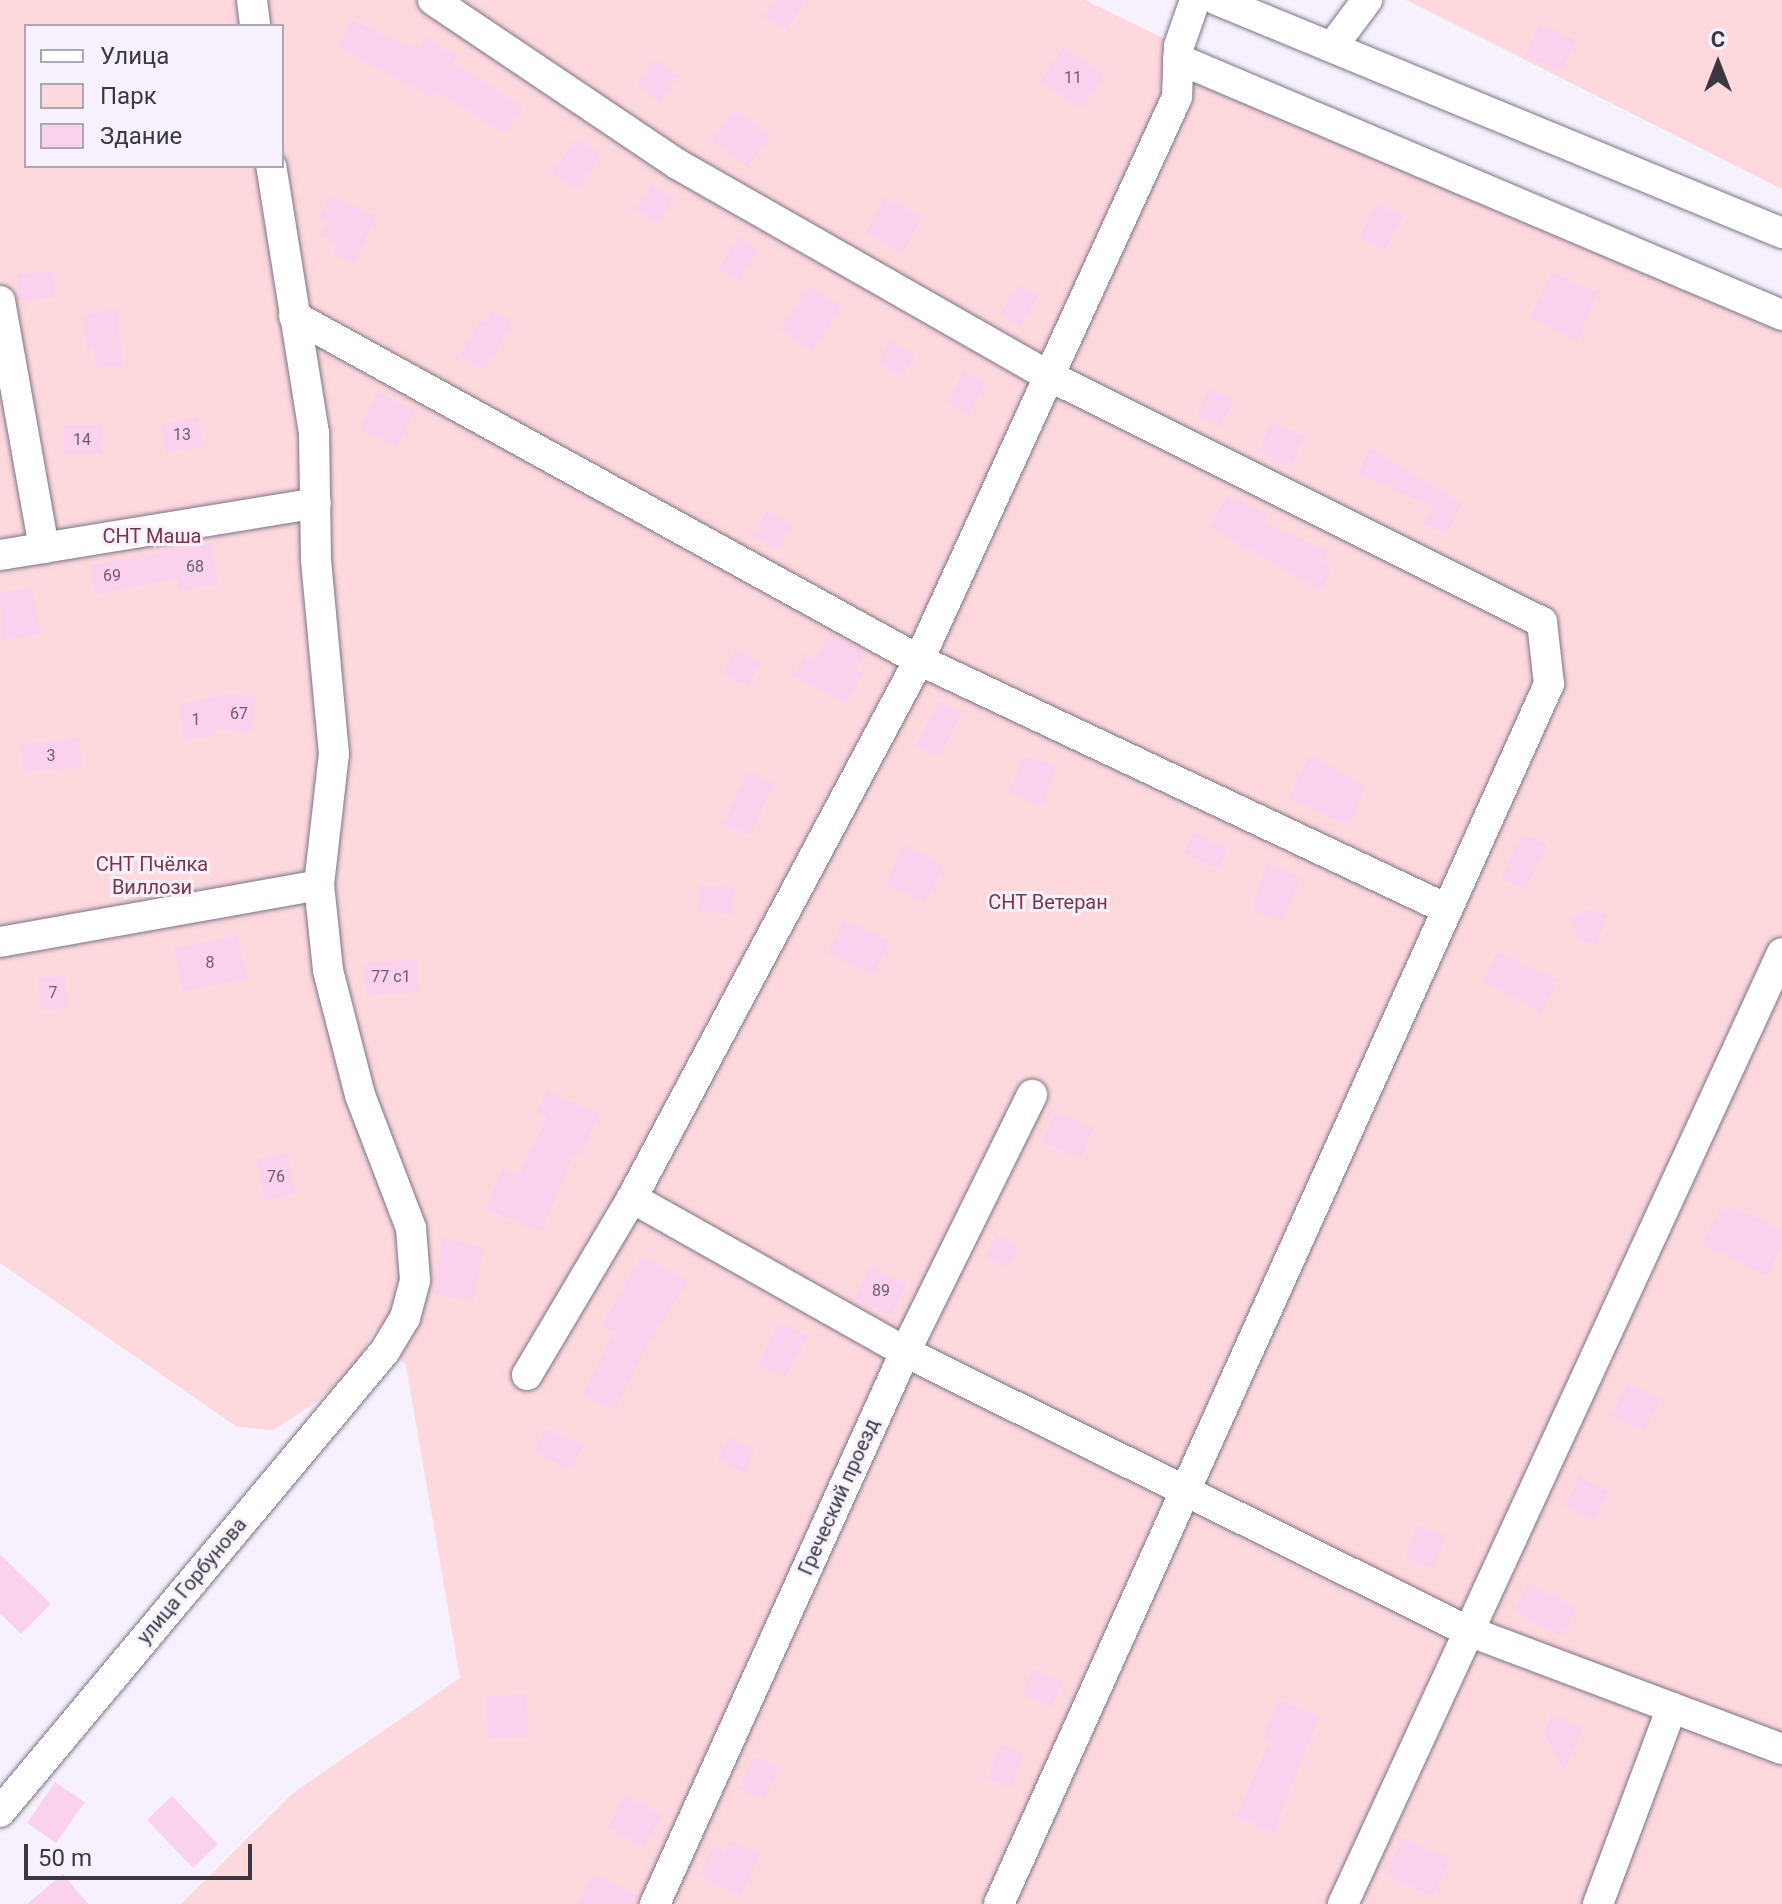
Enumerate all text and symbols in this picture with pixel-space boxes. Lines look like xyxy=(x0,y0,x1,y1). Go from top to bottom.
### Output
legend xyxy=(24,24,284,168)
north arrow xyxy=(1678,24,1758,104)
text: С xyxy=(1711,27,1725,52)
text: Улица xyxy=(100,42,169,70)
house number: 11 xyxy=(1064,68,1082,88)
text: Парк xyxy=(100,82,157,110)
text: Здание xyxy=(100,122,182,150)
house number: 13 xyxy=(173,425,191,445)
house number: 14 xyxy=(73,430,91,450)
park label: СНТ Маша xyxy=(102,524,202,548)
house number: 68 xyxy=(186,557,204,577)
house number: 69 xyxy=(103,566,121,586)
house number: 67 xyxy=(230,704,248,724)
house number: 1 xyxy=(192,710,200,730)
house number: 3 xyxy=(47,746,55,766)
park label: СНТ Пчёлка Виллози xyxy=(96,852,208,899)
park label: СНТ Ветеран xyxy=(988,890,1108,914)
house number: 8 xyxy=(206,953,214,973)
house number: 77 с1 xyxy=(371,967,411,987)
house number: 7 xyxy=(49,983,57,1003)
house number: 76 xyxy=(267,1167,285,1187)
house number: 89 xyxy=(872,1281,890,1301)
street label: Греческий проезд xyxy=(794,1415,884,1579)
street label: улица Горбунова xyxy=(132,1513,252,1649)
scale bar xyxy=(28,1828,256,1878)
text: 50 m xyxy=(38,1844,92,1872)

